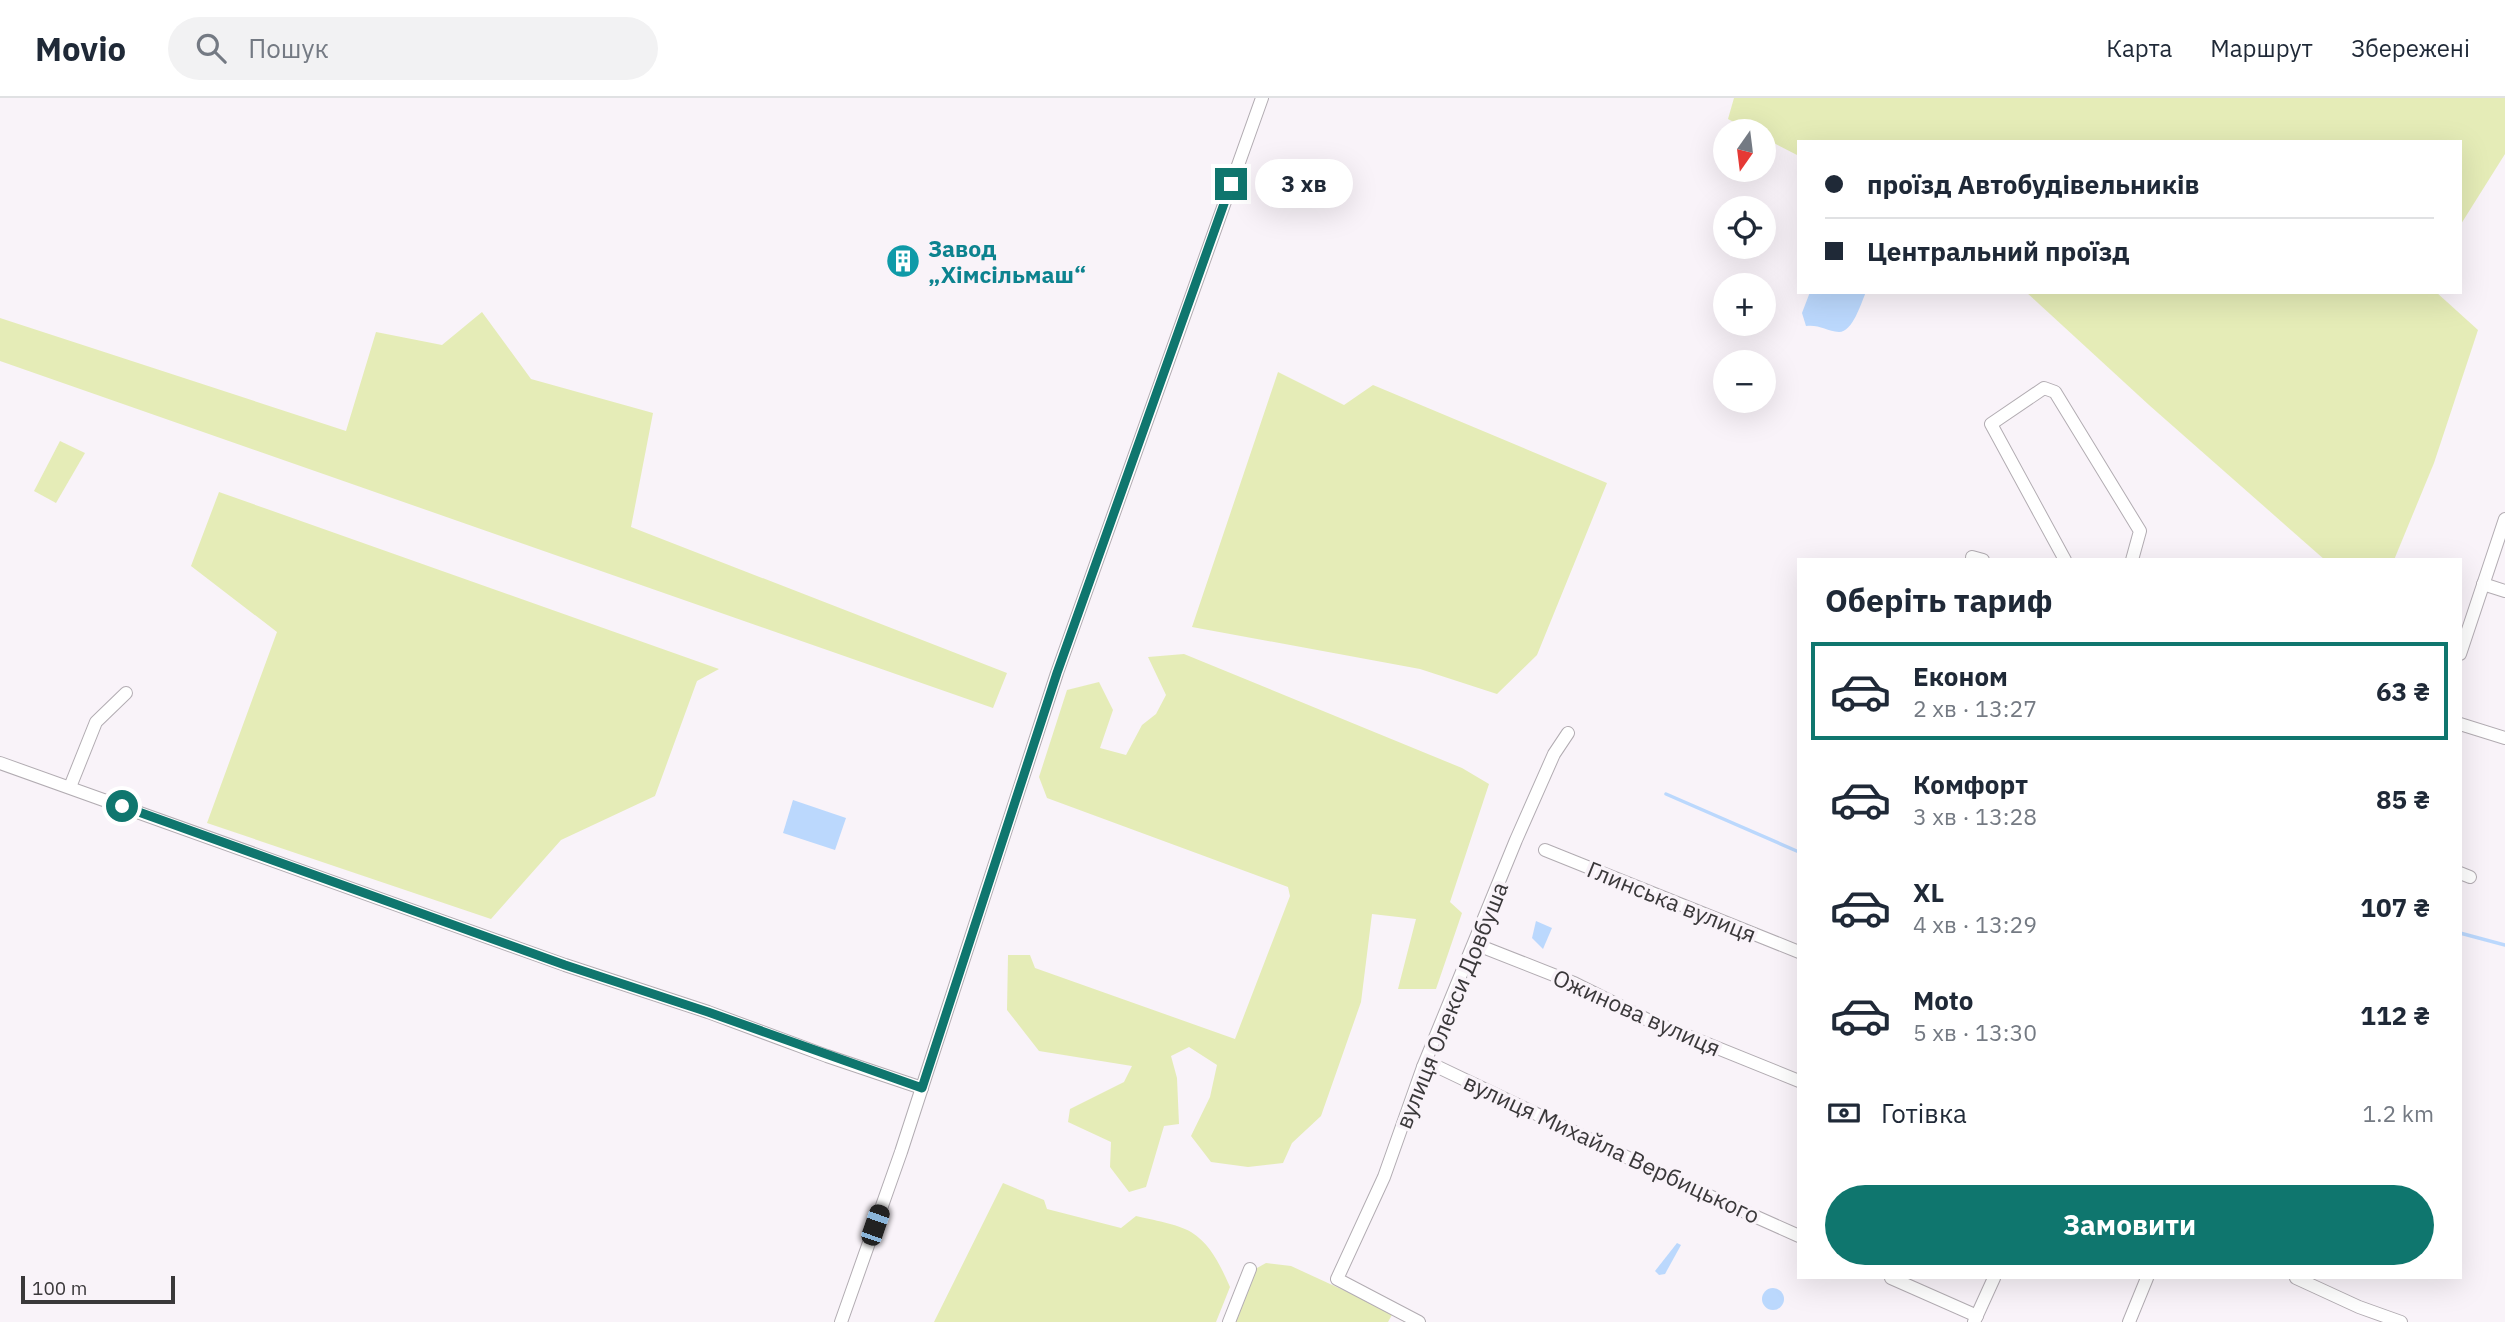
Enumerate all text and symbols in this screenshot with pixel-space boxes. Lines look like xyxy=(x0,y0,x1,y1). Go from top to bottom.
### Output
search box xyxy=(168,17,658,80)
text: Movio xyxy=(35,27,126,70)
icon: search xyxy=(192,29,230,67)
text: Пошук xyxy=(248,31,329,65)
text: Карта xyxy=(2106,32,2172,64)
text: Маршрут xyxy=(2210,32,2313,64)
text: Збережені xyxy=(2351,32,2470,64)
north arrow xyxy=(1713,119,1776,182)
map controls xyxy=(1713,119,1776,413)
callout: 3 хв xyxy=(1256,160,1354,208)
text: проїзд Автобудівельників xyxy=(1867,167,2200,201)
route end xyxy=(1215,168,1247,200)
text: 3 хв xyxy=(1281,168,1327,198)
button: locate xyxy=(1713,196,1776,259)
place label: Завод „Хімсільмаш“ xyxy=(928,233,1086,289)
text: Центральний проїзд xyxy=(1867,234,2129,268)
building icon: Завод „Хімсільмаш“ xyxy=(884,242,922,280)
button: + xyxy=(1713,273,1776,336)
button: − xyxy=(1713,350,1776,413)
text: Оберіть тариф xyxy=(1825,579,2052,621)
text: Економ xyxy=(1913,659,2008,693)
icon: car xyxy=(1829,660,1892,723)
text: 63 ₴ xyxy=(2376,674,2430,708)
text: 2 хв · 13:27 xyxy=(1913,693,2037,723)
text: Комфорт xyxy=(1913,767,2028,801)
icon: car xyxy=(1829,768,1892,831)
text: 85 ₴ xyxy=(2376,782,2430,816)
route start xyxy=(106,790,138,822)
text: 3 хв · 13:28 xyxy=(1913,801,2037,831)
street label: Глинська вулиця xyxy=(1583,853,1761,949)
text: XL xyxy=(1913,875,1944,909)
icon: car xyxy=(1829,876,1892,939)
street label: вулиця Олекси Довбуша xyxy=(1388,877,1514,1133)
text: 107 ₴ xyxy=(2360,890,2430,924)
text: 4 хв · 13:29 xyxy=(1913,909,2037,939)
street label: Ожинова вулиця xyxy=(1548,962,1726,1062)
text: Moto xyxy=(1913,983,1973,1017)
icon: car xyxy=(1829,984,1892,1047)
text: 112 ₴ xyxy=(2360,998,2430,1032)
text: 5 хв · 13:30 xyxy=(1913,1017,2037,1047)
street label: вулиця Михайла Вербицького xyxy=(1459,1066,1765,1230)
icon: cash xyxy=(1825,1094,1863,1132)
text: Готівка xyxy=(1881,1096,1967,1130)
text: 1.2 km xyxy=(2363,1098,2434,1128)
button: Замовити xyxy=(1825,1185,2434,1265)
car xyxy=(859,1202,892,1248)
scale bar xyxy=(21,1273,175,1305)
text: 100 m xyxy=(32,1276,87,1300)

